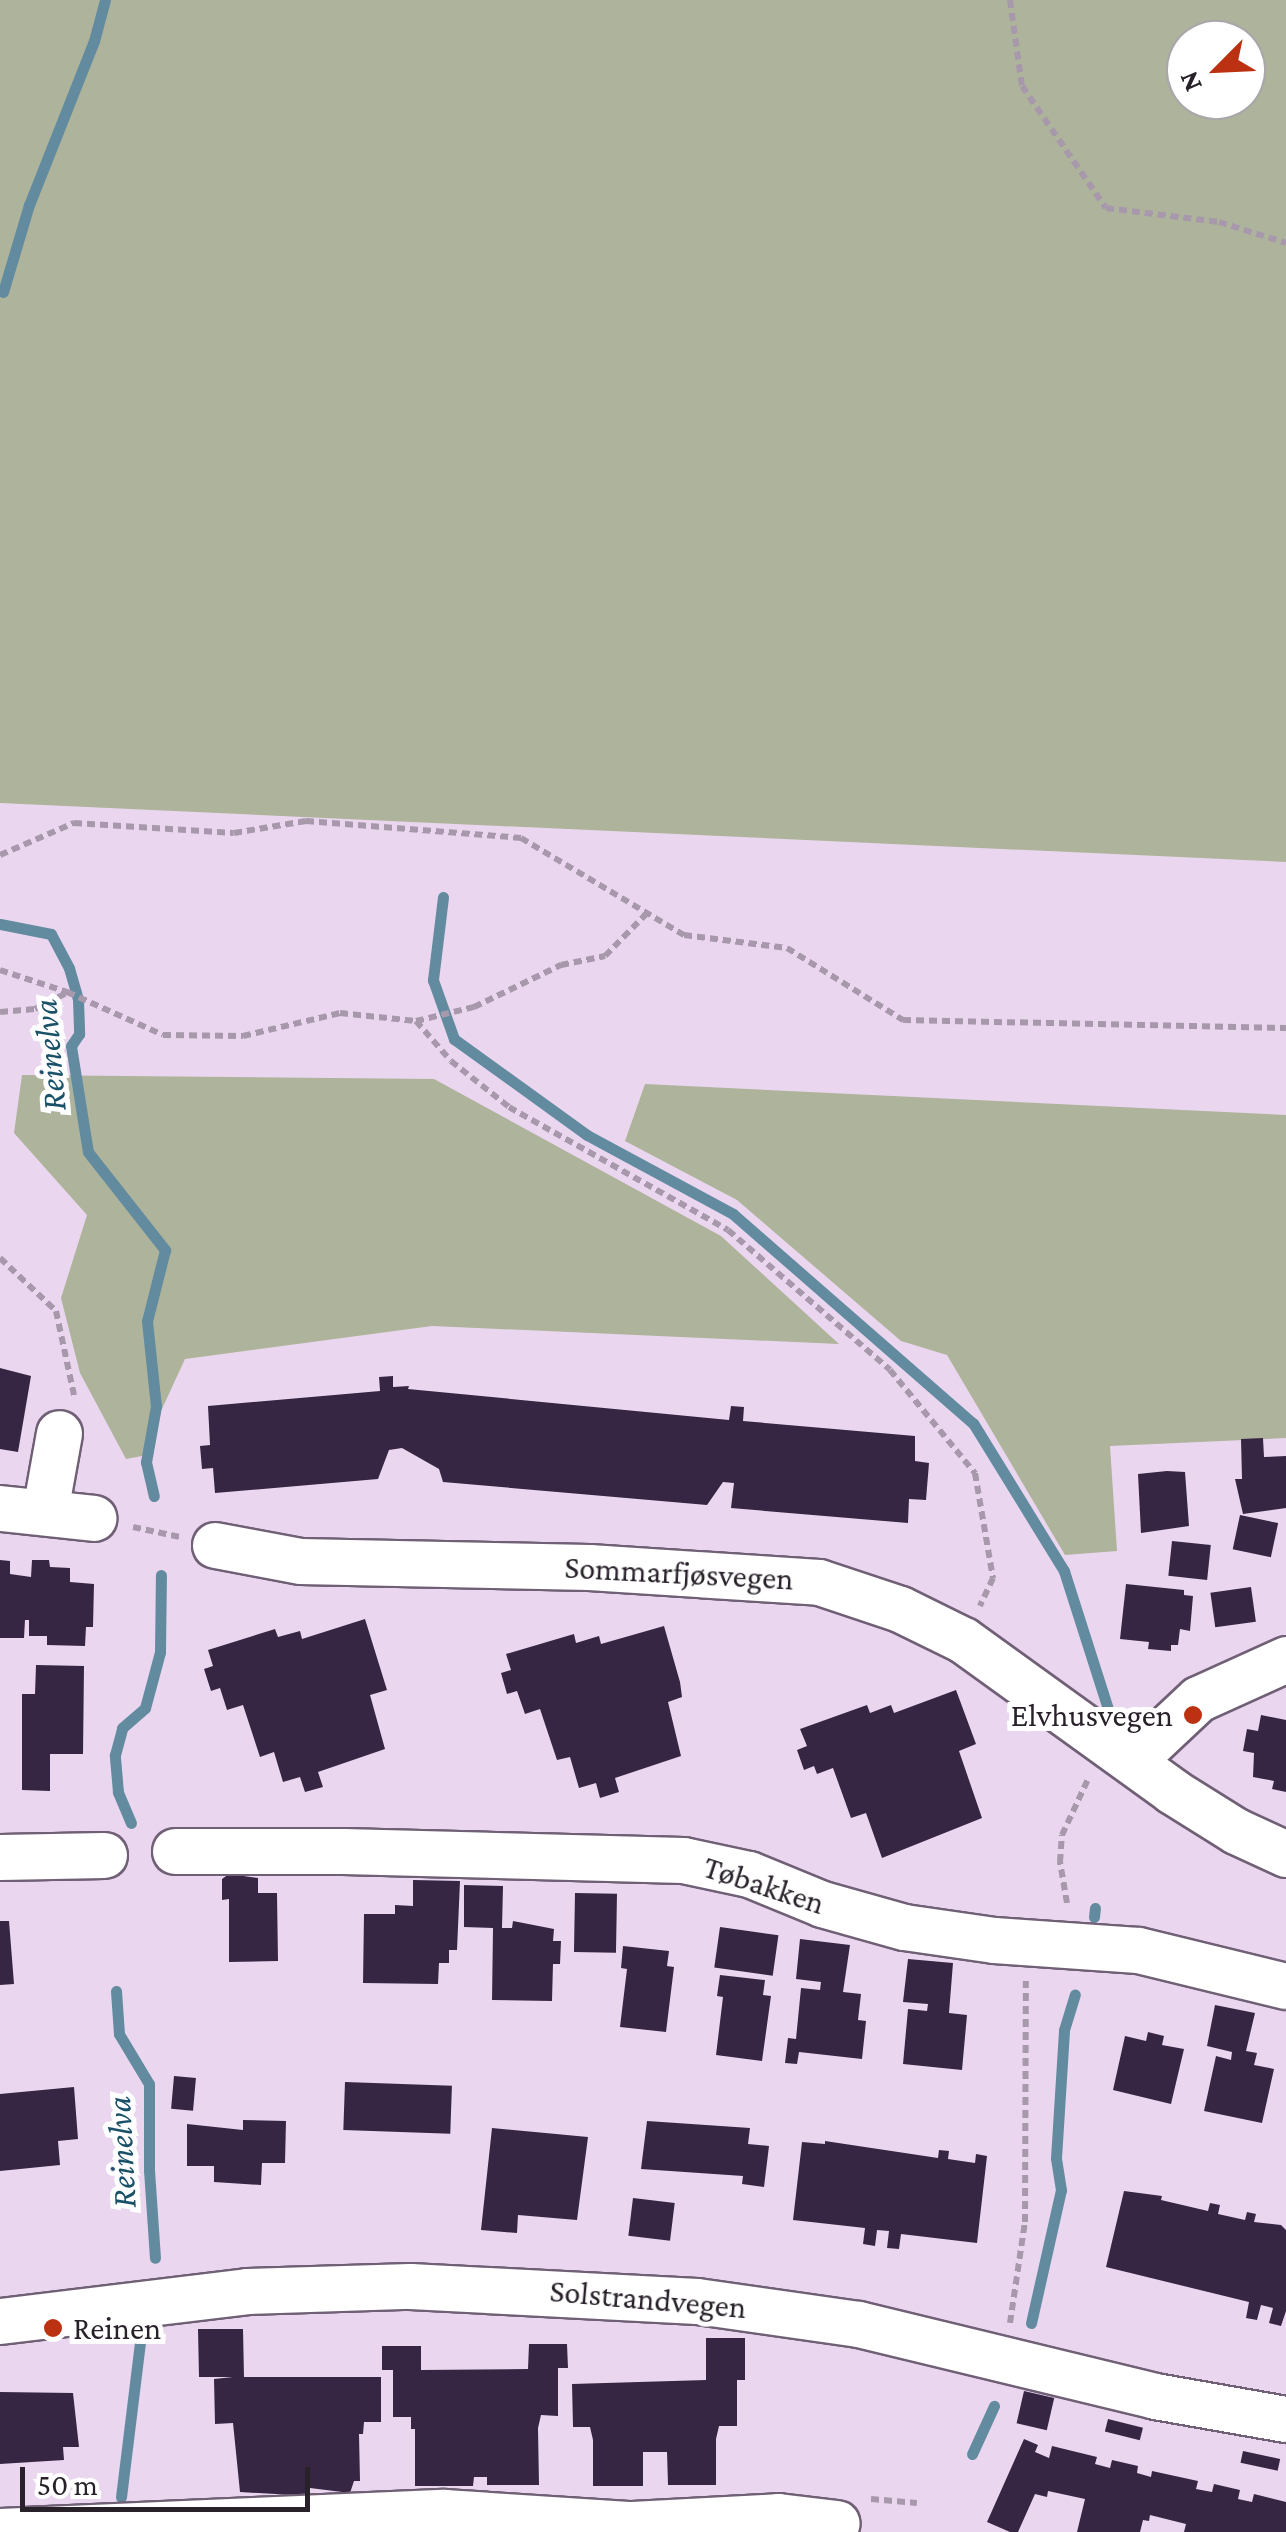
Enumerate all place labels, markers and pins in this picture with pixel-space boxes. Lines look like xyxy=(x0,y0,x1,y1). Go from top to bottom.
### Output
place label: Elvhusvegen xyxy=(1011,1696,1173,1734)
marker: Elvhusvegen xyxy=(1182,1704,1204,1726)
place label: Reinen xyxy=(73,2309,161,2347)
marker: Reinen xyxy=(42,2317,64,2339)

